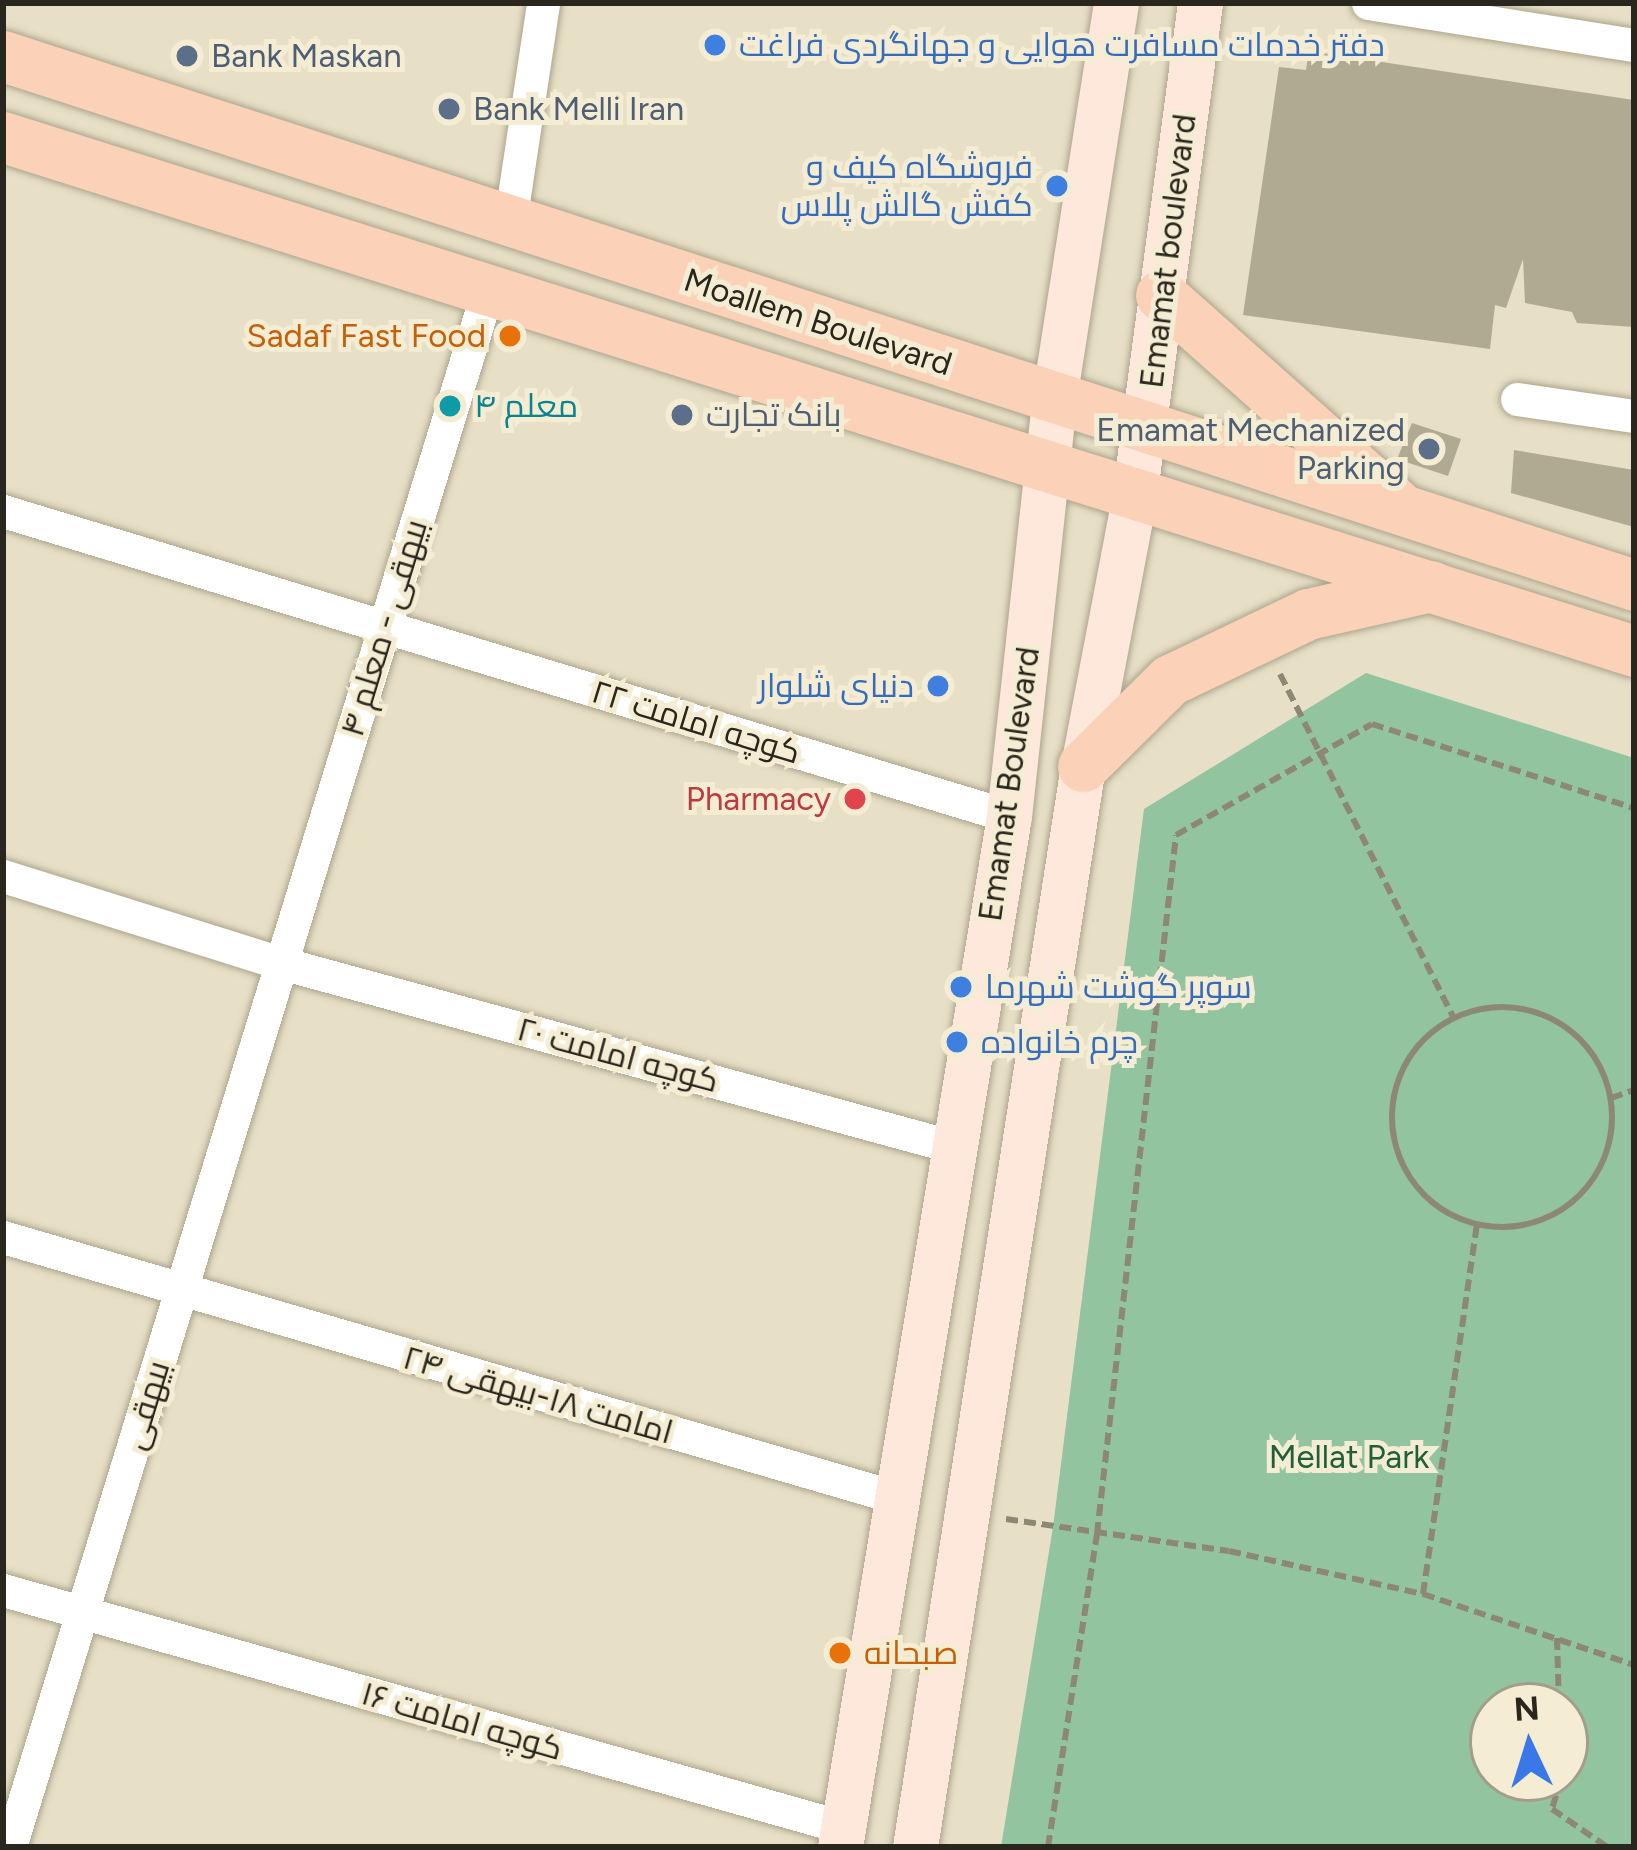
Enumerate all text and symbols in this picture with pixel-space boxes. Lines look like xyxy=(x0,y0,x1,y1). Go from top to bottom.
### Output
place label: دفتر خدمات مسافرت هوایی و جهانگردی فراغت xyxy=(739,25,1385,65)
marker: دفتر خدمات مسافرت هوایی و جهانگردی فراغت xyxy=(702,32,728,58)
place label: Bank Maskan xyxy=(211,36,402,76)
marker: Bank Maskan xyxy=(174,43,200,69)
place label: Bank Melli Iran xyxy=(473,89,684,129)
marker: Bank Melli Iran xyxy=(436,96,462,122)
street label: Emamat boulevard xyxy=(1132,112,1204,390)
place label: فروشگاه کیف و کفش گالش پلاس xyxy=(781,147,1033,225)
marker: فروشگاه کیف و کفش گالش پلاس xyxy=(1044,173,1070,199)
street label: Moallem Boulevard xyxy=(679,260,957,384)
place label: Sadaf Fast Food xyxy=(247,316,486,356)
marker: Sadaf Fast Food xyxy=(497,323,523,349)
place label: معلم ۴ xyxy=(474,386,578,426)
marker: معلم ۴ xyxy=(437,393,463,419)
place label: بانک تجارت xyxy=(706,395,842,435)
marker: بانک تجارت xyxy=(669,402,695,428)
place label: Emamat Mechanized Parking xyxy=(1096,410,1405,488)
marker: Emamat Mechanized Parking xyxy=(1416,436,1442,462)
street label: بیهقی - معلم ۴ xyxy=(332,515,436,741)
street label: Emamat Boulevard xyxy=(970,644,1048,924)
place label: دنیای شلوار xyxy=(758,666,914,706)
street label: کوچه امامت ۲۲ xyxy=(587,671,805,773)
marker: دنیای شلوار xyxy=(925,673,951,699)
place label: Pharmacy xyxy=(686,779,831,819)
marker: Pharmacy xyxy=(842,786,868,812)
place label: سوپر گوشت شهرما xyxy=(985,967,1252,1007)
marker: سوپر گوشت شهرما xyxy=(948,974,974,1000)
street label: کوچه امامت ۲۰ xyxy=(513,1009,723,1101)
place label: چرم خانواده xyxy=(981,1022,1138,1062)
marker: چرم خانواده xyxy=(944,1029,970,1055)
street label: امامت ۱۸-بیهقی ۲۴ xyxy=(399,1338,677,1452)
street label: بیهقی xyxy=(114,1356,178,1454)
park label: Mellat Park xyxy=(1269,1437,1429,1477)
place label: صبحانه xyxy=(864,1633,958,1673)
marker: صبحانه xyxy=(827,1640,853,1666)
street label: کوچه امامت ۱۶ xyxy=(357,1673,567,1769)
north arrow xyxy=(1469,1682,1589,1802)
text: N xyxy=(1513,1688,1541,1729)

